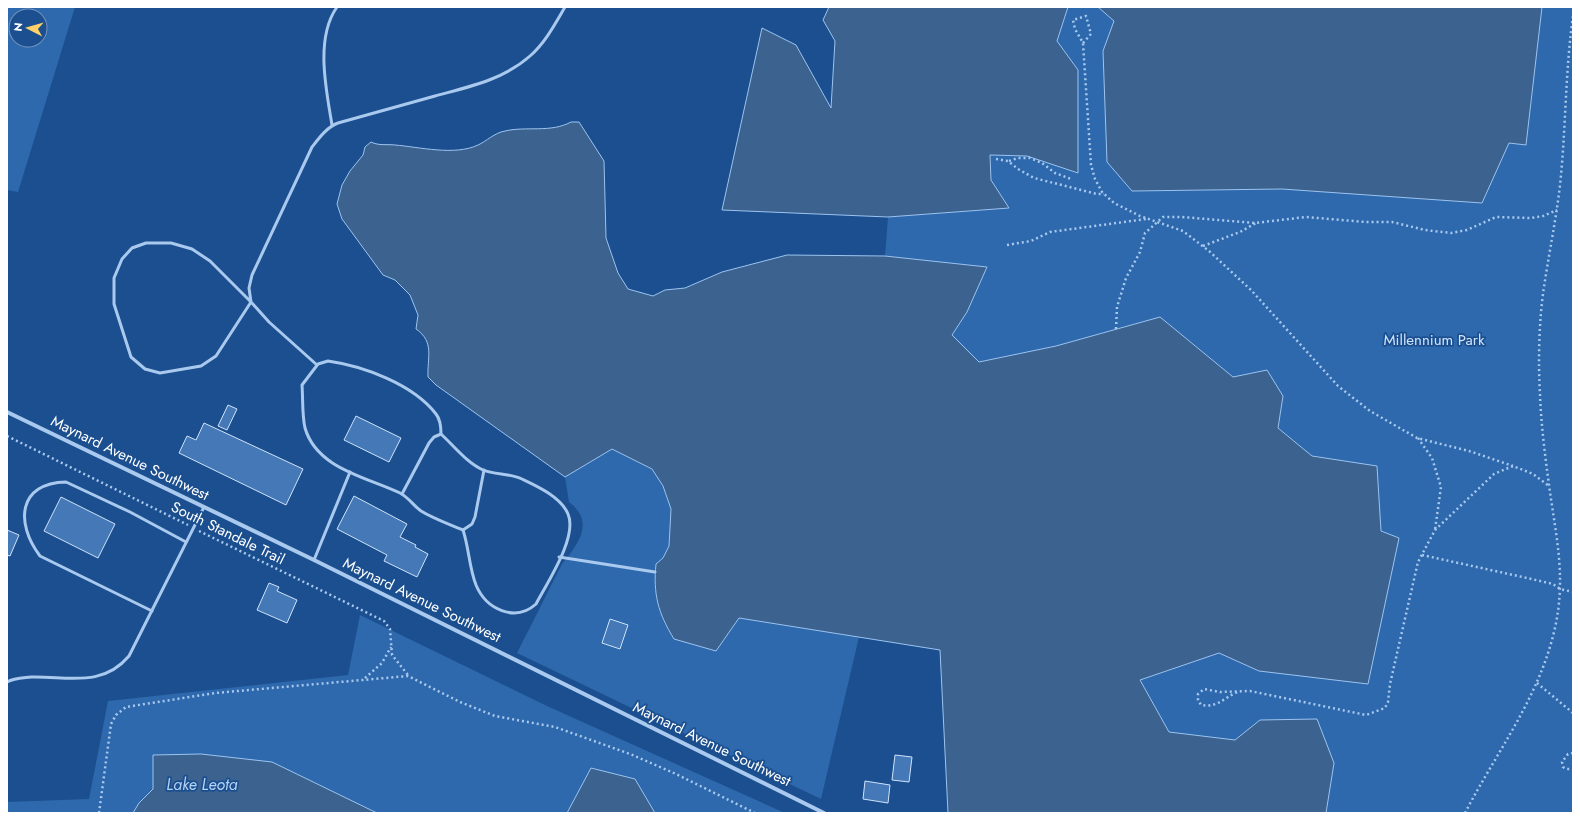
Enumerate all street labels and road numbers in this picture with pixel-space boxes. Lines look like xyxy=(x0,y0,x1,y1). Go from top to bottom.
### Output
street label: Maynard Avenue Southwest xyxy=(47,410,213,506)
street label: South Standale Trail xyxy=(167,496,289,570)
street label: Maynard Avenue Southwest xyxy=(339,552,505,648)
street label: Maynard Avenue Southwest xyxy=(629,696,795,792)

